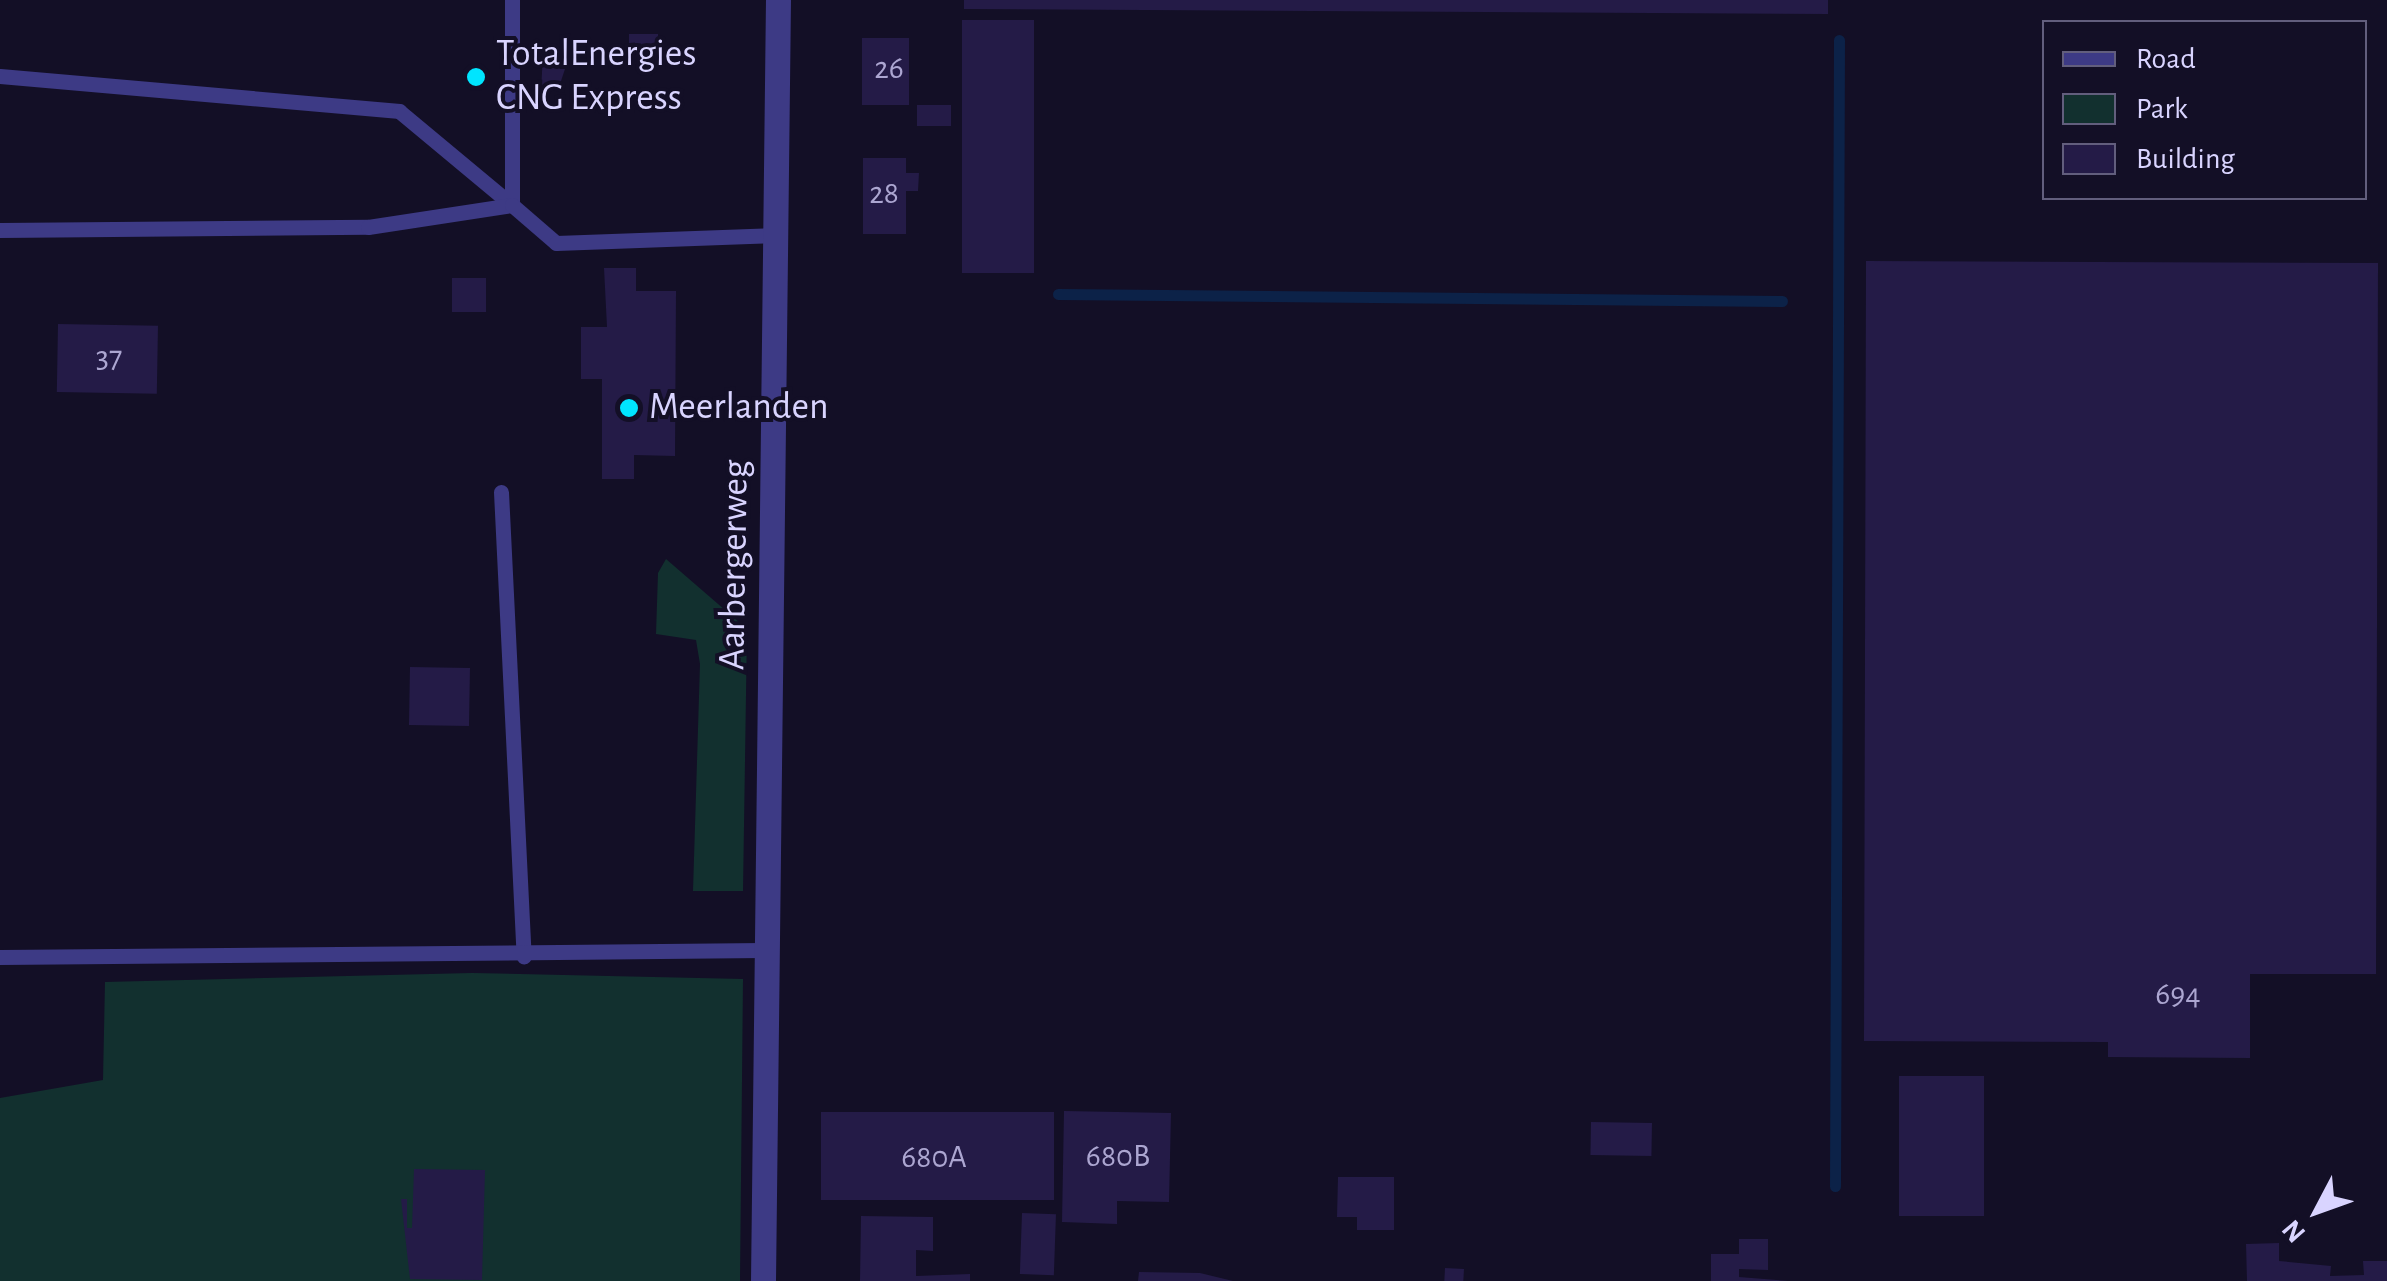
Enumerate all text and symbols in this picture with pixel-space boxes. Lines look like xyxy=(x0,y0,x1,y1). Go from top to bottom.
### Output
legend xyxy=(2042,20,2367,200)
place label: TotalEnergies CNG Express xyxy=(496,32,696,121)
text: Road xyxy=(2136,44,2196,74)
house number: 26 xyxy=(874,49,904,87)
marker: TotalEnergies CNG Express xyxy=(465,66,487,88)
text: Park xyxy=(2136,94,2188,124)
text: Building xyxy=(2136,144,2235,174)
house number: 28 xyxy=(869,174,899,212)
house number: 37 xyxy=(96,338,122,376)
place label: Meerlanden xyxy=(649,385,829,431)
marker: Meerlanden xyxy=(618,397,640,419)
street label: Aarbergerweg xyxy=(710,459,760,671)
house number: 694 xyxy=(2155,975,2201,1013)
house number: 680B xyxy=(1086,1137,1150,1175)
house number: 680A xyxy=(901,1138,967,1176)
north arrow xyxy=(2267,1161,2367,1261)
text: N xyxy=(2277,1214,2311,1247)

